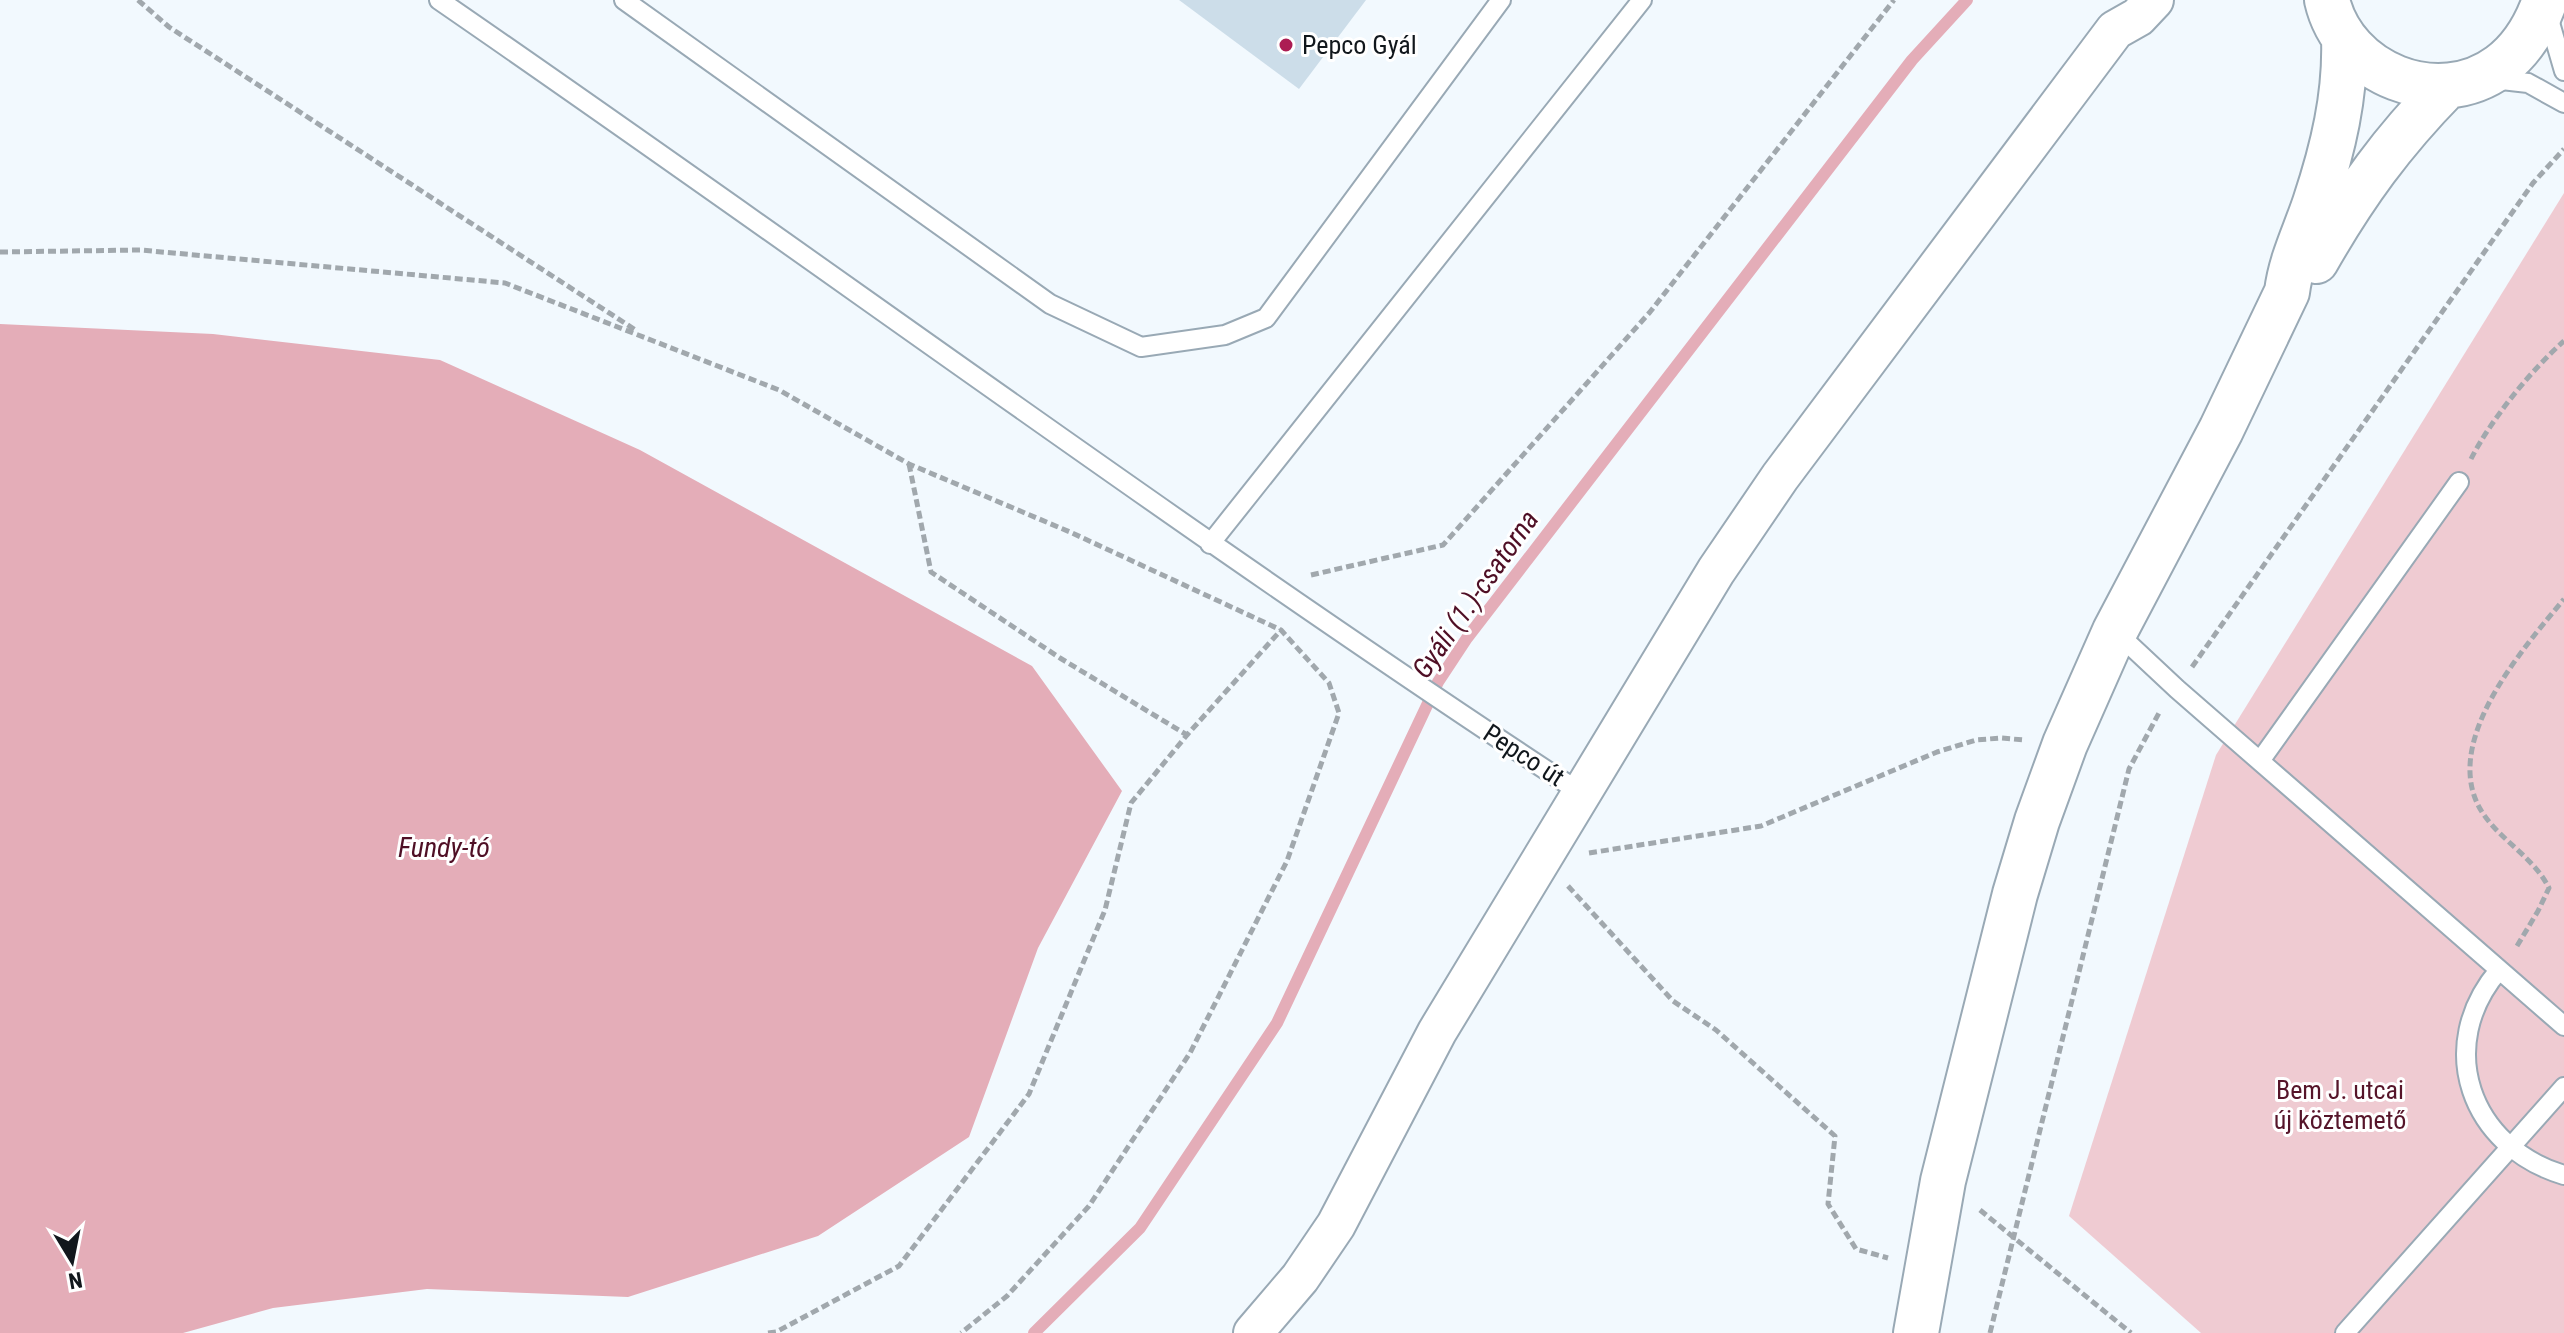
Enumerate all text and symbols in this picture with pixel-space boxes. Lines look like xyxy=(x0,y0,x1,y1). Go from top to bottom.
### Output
place label: Pepco Gyál xyxy=(1302,30,1417,60)
marker: Pepco Gyál xyxy=(1277,36,1295,54)
water label: Gyáli (1.)-csatorna xyxy=(1405,504,1546,685)
street label: Pepco út xyxy=(1478,718,1570,792)
water label: Fundy-tó xyxy=(398,831,490,864)
park label: Bem J. utcai új köztemető xyxy=(2274,1075,2406,1135)
north arrow xyxy=(32,1221,112,1301)
text: N xyxy=(67,1267,84,1294)

